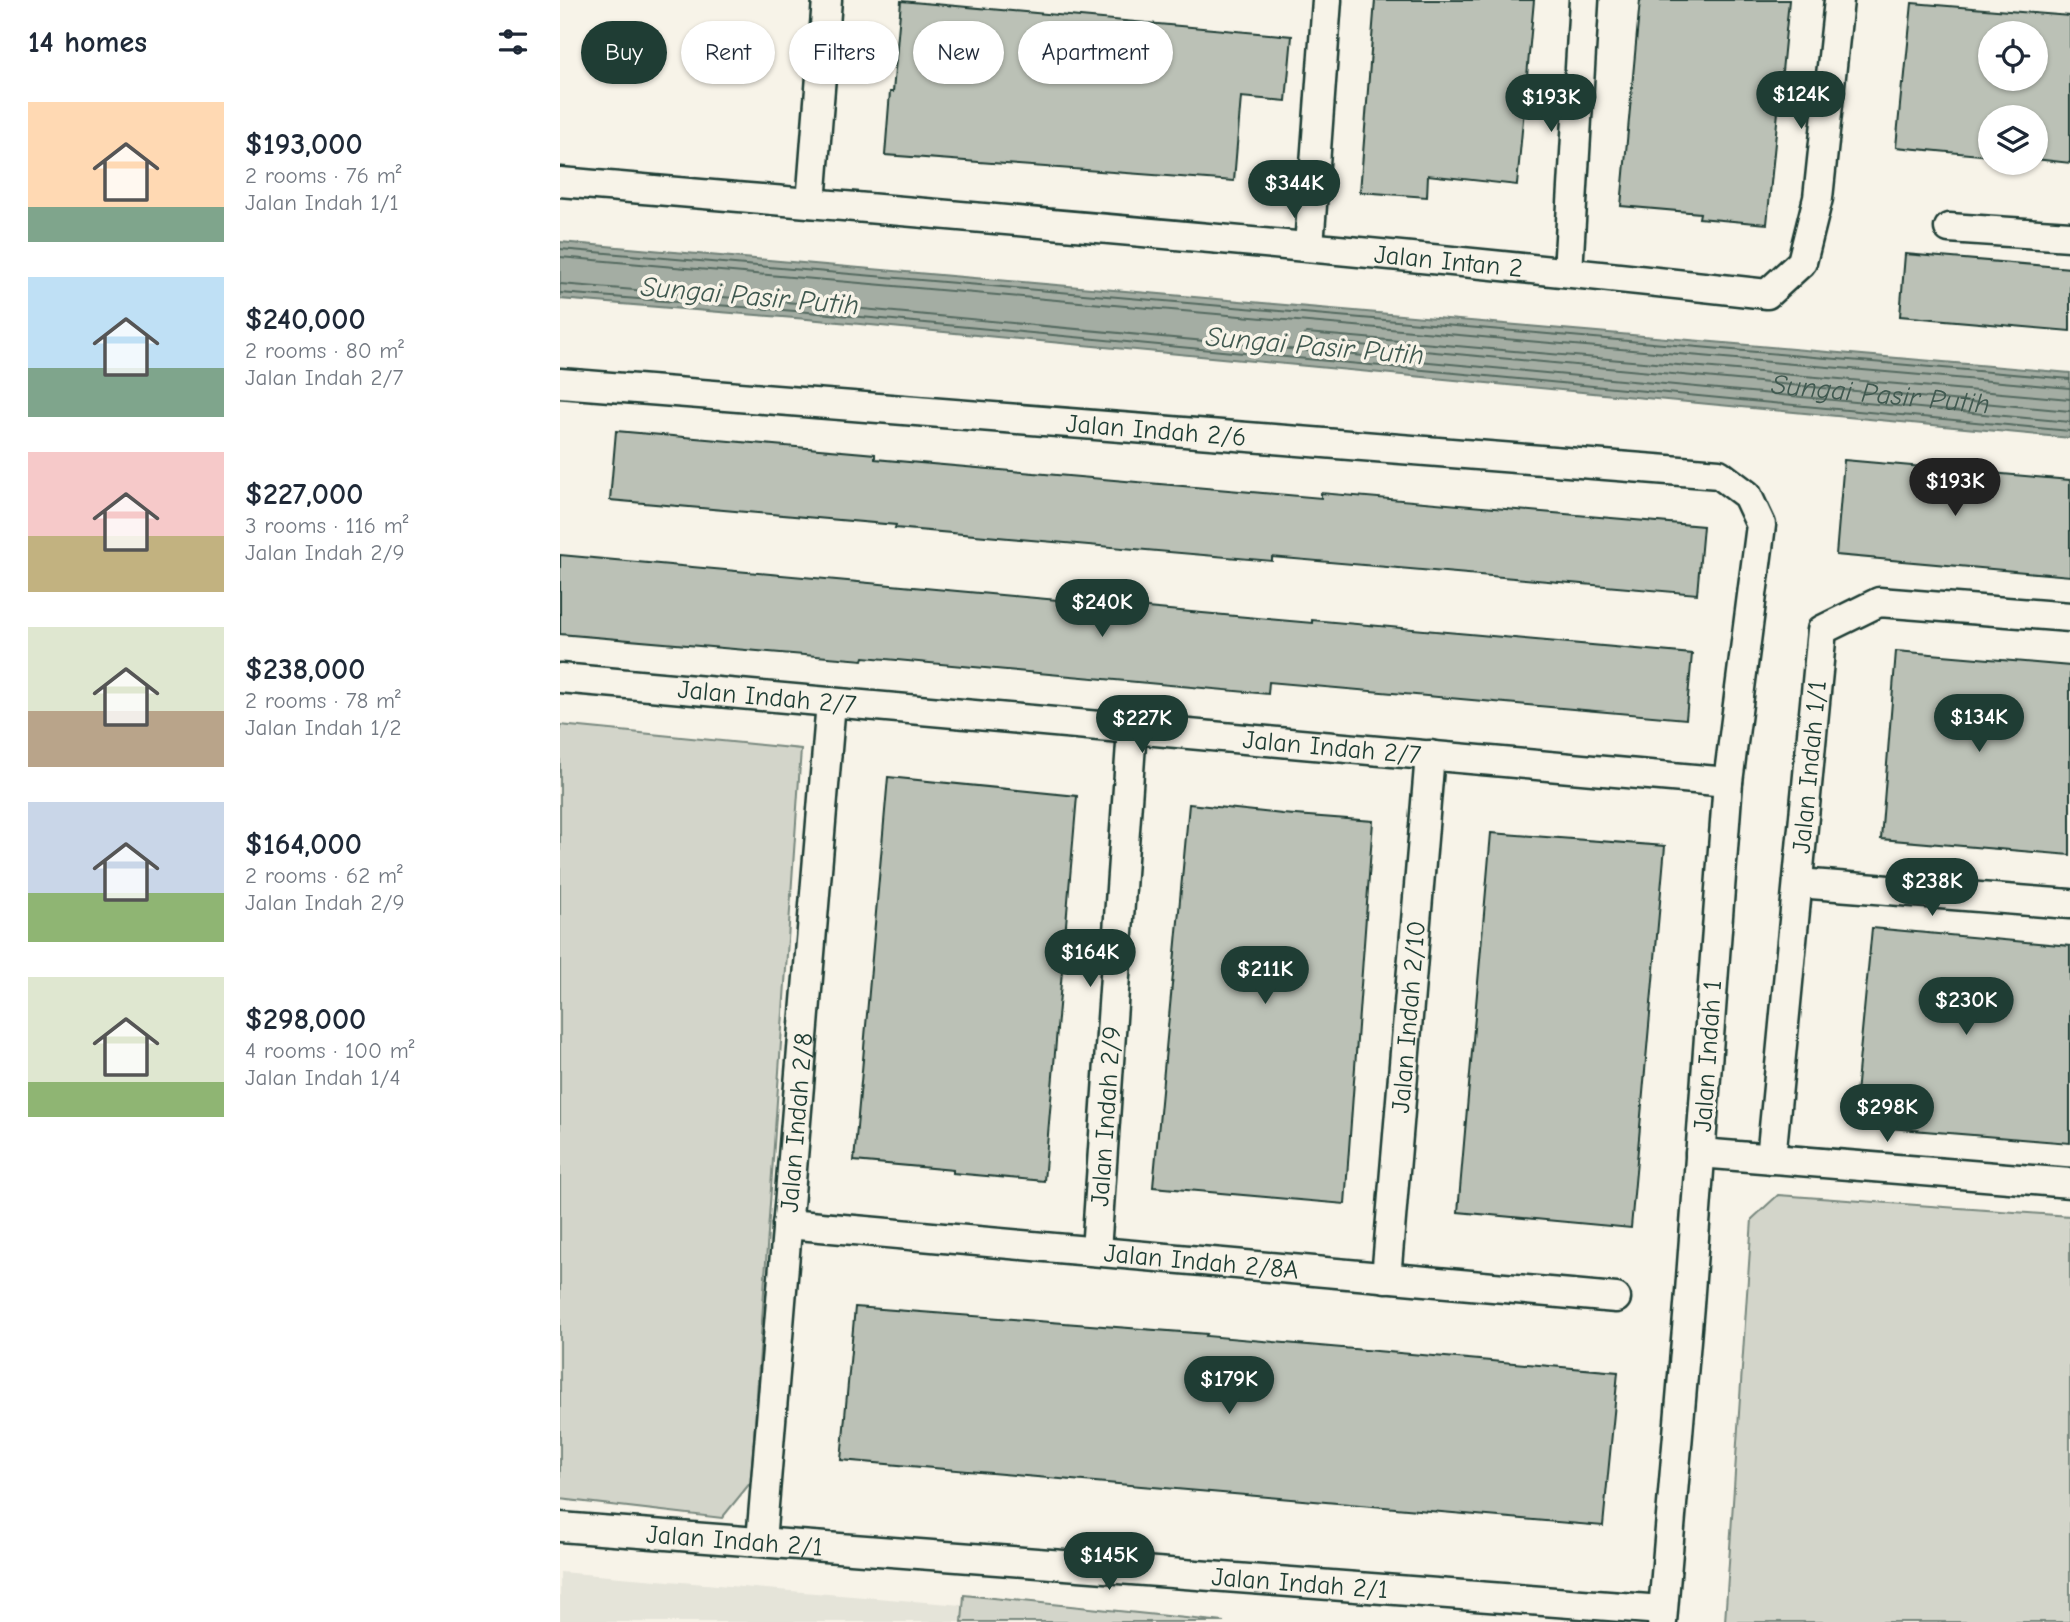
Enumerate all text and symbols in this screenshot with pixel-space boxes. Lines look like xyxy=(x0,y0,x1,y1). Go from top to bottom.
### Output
chip: Buy xyxy=(581,21,667,84)
chip: Rent xyxy=(681,21,775,84)
chip: Filters xyxy=(789,21,899,84)
chip: New xyxy=(913,21,1004,84)
chip: Apartment xyxy=(1018,21,1173,84)
map controls xyxy=(1978,21,2048,175)
button: locate xyxy=(1978,21,2048,91)
icon: filters xyxy=(494,23,532,61)
text: 14 homes xyxy=(28,25,147,60)
pin: $124K xyxy=(1752,72,1850,131)
pin: $193K xyxy=(1502,74,1600,134)
text: $124K xyxy=(1772,80,1830,107)
text: $193K xyxy=(1521,83,1581,110)
button: layers xyxy=(1978,105,2048,175)
text: $193,000 xyxy=(245,127,363,162)
icon: home xyxy=(84,130,168,214)
pin: $344K xyxy=(1245,160,1343,220)
text: 2 rooms · 76 m² xyxy=(245,162,401,189)
text: $344K xyxy=(1264,169,1324,196)
text: Jalan Indah 1/1 xyxy=(245,189,399,216)
street label: Jalan Intan 2 xyxy=(1373,240,1524,284)
water label: Sungai Pasir Putih xyxy=(639,271,860,321)
text: $240,000 xyxy=(245,302,366,337)
icon: home xyxy=(84,305,168,389)
water label: Sungai Pasir Putih xyxy=(1204,321,1425,371)
text: 2 rooms · 80 m² xyxy=(245,337,404,364)
text: Jalan Indah 2/7 xyxy=(245,364,403,391)
water label: Sungai Pasir Putih xyxy=(1770,368,1991,420)
street label: Jalan Indah 2/6 xyxy=(1065,409,1247,453)
pin: $193K xyxy=(1906,458,2004,518)
text: $193K xyxy=(1925,467,1985,494)
text: $227,000 xyxy=(245,477,363,512)
icon: home xyxy=(84,480,168,564)
text: 3 rooms · 116 m² xyxy=(245,512,409,539)
text: Jalan Indah 2/9 xyxy=(245,539,405,566)
pin: $240K xyxy=(1053,580,1151,639)
text: $240K xyxy=(1071,588,1133,615)
text: $238,000 xyxy=(245,652,365,687)
icon: home xyxy=(84,655,168,739)
street label: Jalan Indah 2/7 xyxy=(677,675,858,720)
street label: Jalan Indah 1/1 xyxy=(1787,679,1833,855)
text: 2 rooms · 78 m² xyxy=(245,687,401,714)
pin: $134K xyxy=(1930,694,2028,754)
pin: $227K xyxy=(1093,696,1191,755)
text: $134K xyxy=(1950,703,2008,730)
text: $227K xyxy=(1112,704,1172,731)
text: Jalan Indah 1/2 xyxy=(245,714,402,741)
street label: Jalan Indah 2/7 xyxy=(1241,725,1422,771)
text: $164,000 xyxy=(245,827,362,862)
icon: home xyxy=(84,830,168,914)
pin: $238K xyxy=(1883,858,1981,918)
text: 2 rooms · 62 m² xyxy=(245,862,403,889)
text: $238K xyxy=(1901,867,1963,894)
text: Jalan Indah 2/9 xyxy=(245,889,405,916)
street label: Jalan Indah 2/10 xyxy=(1386,920,1432,1114)
pin: $164K xyxy=(1041,930,1139,989)
text: $164K xyxy=(1061,938,1119,965)
pin: $211K xyxy=(1216,946,1314,1006)
text: $211K xyxy=(1237,955,1293,982)
pin: $230K xyxy=(1917,978,2015,1037)
street label: Jalan Indah 1 xyxy=(1688,979,1728,1133)
text: $230K xyxy=(1935,986,1997,1013)
text: $298,000 xyxy=(245,1002,366,1037)
icon: home xyxy=(84,1005,168,1089)
street label: Jalan Indah 2/9 xyxy=(1085,1025,1127,1208)
street label: Jalan Indah 2/8 xyxy=(774,1031,819,1214)
text: 4 rooms · 100 m² xyxy=(245,1037,414,1064)
text: Jalan Indah 1/4 xyxy=(245,1064,401,1091)
pin: $298K xyxy=(1838,1084,1936,1144)
text: $298K xyxy=(1856,1093,1918,1120)
street label: Jalan Indah 2/8A xyxy=(1103,1238,1300,1286)
pin: $179K xyxy=(1180,1356,1278,1416)
text: $179K xyxy=(1200,1365,1258,1392)
street label: Jalan Indah 2/1 xyxy=(645,1520,824,1563)
pin: $145K xyxy=(1060,1532,1158,1592)
text: $145K xyxy=(1080,1541,1138,1568)
street label: Jalan Indah 2/1 xyxy=(1210,1562,1389,1605)

